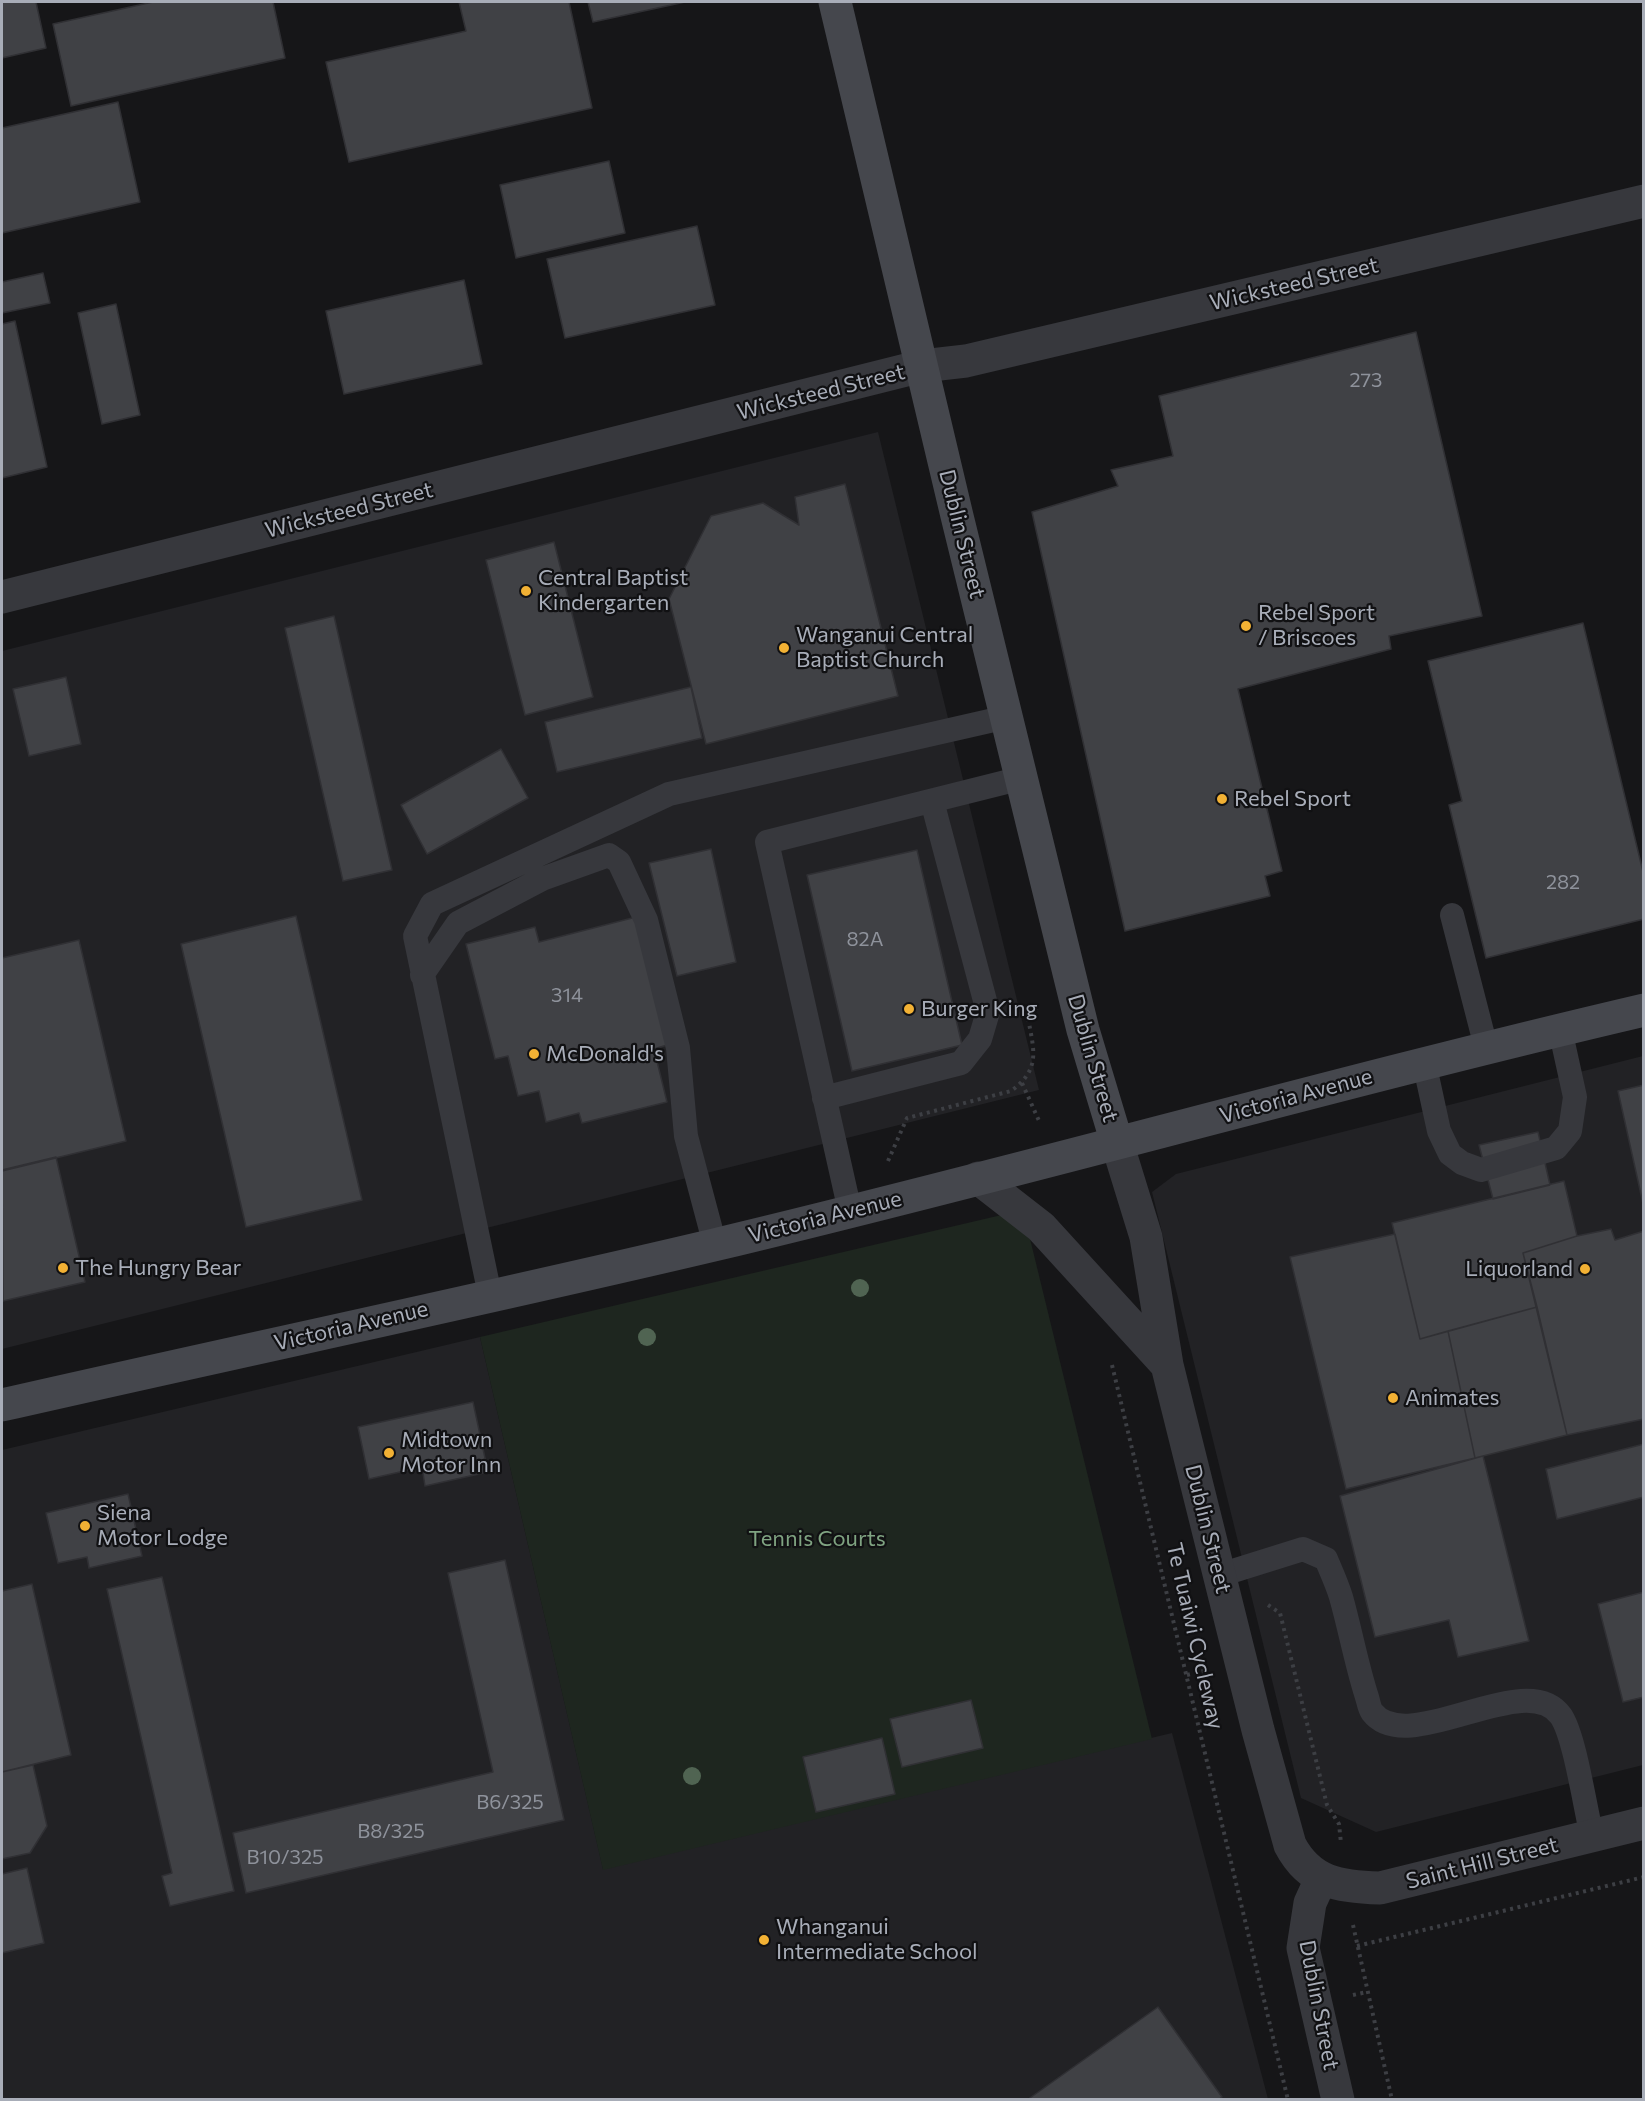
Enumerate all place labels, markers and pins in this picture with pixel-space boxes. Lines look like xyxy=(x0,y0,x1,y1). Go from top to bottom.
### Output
place label: Central Baptist Kindergarten xyxy=(538,565,688,616)
marker: Central Baptist Kindergarten xyxy=(519,584,533,598)
place label: Rebel Sport / Briscoes xyxy=(1258,600,1375,652)
marker: Rebel Sport / Briscoes xyxy=(1239,619,1253,633)
place label: Wanganui Central Baptist Church xyxy=(796,622,973,674)
marker: Wanganui Central Baptist Church xyxy=(777,641,791,655)
place label: Rebel Sport xyxy=(1234,786,1351,812)
marker: Rebel Sport xyxy=(1215,792,1229,806)
place label: Burger King xyxy=(921,996,1038,1022)
marker: Burger King xyxy=(902,1002,916,1016)
place label: McDonald's xyxy=(546,1041,664,1067)
marker: McDonald's xyxy=(527,1047,541,1061)
place label: The Hungry Bear xyxy=(75,1255,241,1281)
place label: Liquorland xyxy=(1465,1256,1573,1282)
marker: The Hungry Bear xyxy=(56,1261,70,1275)
marker: Liquorland xyxy=(1578,1262,1592,1276)
place label: Animates xyxy=(1405,1385,1500,1411)
marker: Animates xyxy=(1386,1391,1400,1405)
place label: Midtown Motor Inn xyxy=(401,1427,501,1478)
marker: Midtown Motor Inn xyxy=(382,1446,396,1460)
place label: Siena Motor Lodge xyxy=(97,1500,228,1552)
marker: Siena Motor Lodge xyxy=(78,1519,92,1533)
place label: Whanganui Intermediate School xyxy=(776,1914,978,1966)
marker: Whanganui Intermediate School xyxy=(757,1933,771,1947)

